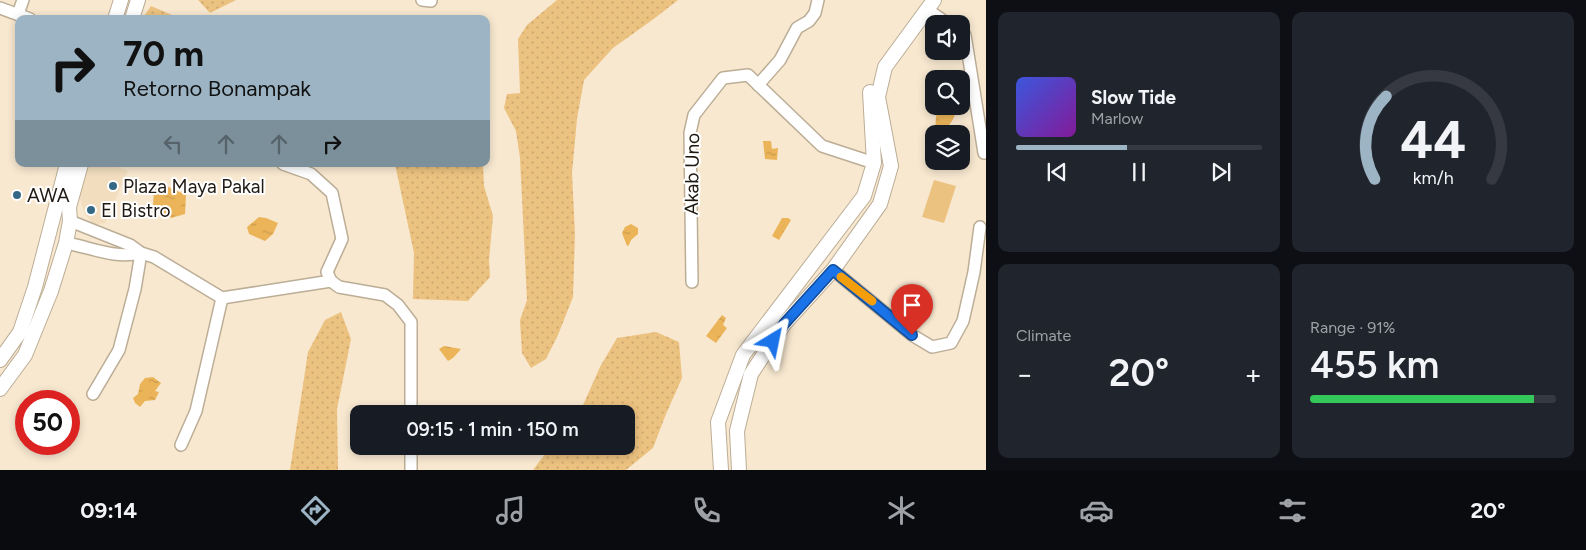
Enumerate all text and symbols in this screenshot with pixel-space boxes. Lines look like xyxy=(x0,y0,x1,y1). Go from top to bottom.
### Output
map controls xyxy=(925,15,970,170)
button: sound xyxy=(925,15,970,60)
text: 70 m xyxy=(123,33,204,75)
icon: right xyxy=(40,35,105,100)
button: search xyxy=(925,70,970,115)
text: Retorno Bonampak xyxy=(123,75,311,102)
text: Slow Tide xyxy=(1091,86,1176,109)
text: Marlow xyxy=(1091,109,1143,128)
text: 44 xyxy=(1400,109,1466,171)
button: layers xyxy=(925,125,970,170)
icon: left xyxy=(159,130,187,158)
icon: ahead xyxy=(212,130,240,158)
icon: ahead xyxy=(265,130,293,158)
icon: right xyxy=(318,130,346,158)
street label: Akab Uno xyxy=(680,133,704,215)
icon: previous xyxy=(1043,158,1071,186)
icon: pause xyxy=(1125,158,1153,186)
icon: next xyxy=(1207,158,1235,186)
text: km/h xyxy=(1413,167,1453,188)
place label: Plaza Maya Pakal xyxy=(123,175,265,198)
marker: Plaza Maya Pakal xyxy=(107,180,119,192)
place label: AWA xyxy=(27,184,70,207)
marker: AWA xyxy=(11,189,23,201)
place label: El Bistro xyxy=(101,199,171,222)
marker: El Bistro xyxy=(85,204,97,216)
pin xyxy=(891,284,933,335)
icon: arrive xyxy=(898,291,926,319)
position arrow xyxy=(746,314,798,366)
text: Range · 91% xyxy=(1310,318,1395,337)
text: Climate xyxy=(1016,326,1071,345)
text: 455 km xyxy=(1310,342,1439,388)
text: 20° xyxy=(1109,350,1169,396)
text: − xyxy=(1016,357,1033,391)
text: + xyxy=(1245,357,1262,391)
speed limit sign: 50 xyxy=(15,390,80,455)
text: 09:15 · 1 min · 150 m xyxy=(406,418,579,441)
icon: directions xyxy=(298,493,333,528)
icon: music xyxy=(493,493,528,528)
icon: phone xyxy=(689,493,724,528)
icon: climate xyxy=(884,493,919,528)
icon: car xyxy=(1079,493,1114,528)
icon: filters xyxy=(1275,493,1310,528)
text: 09:14 xyxy=(80,497,137,524)
text: 20° xyxy=(1470,497,1506,524)

